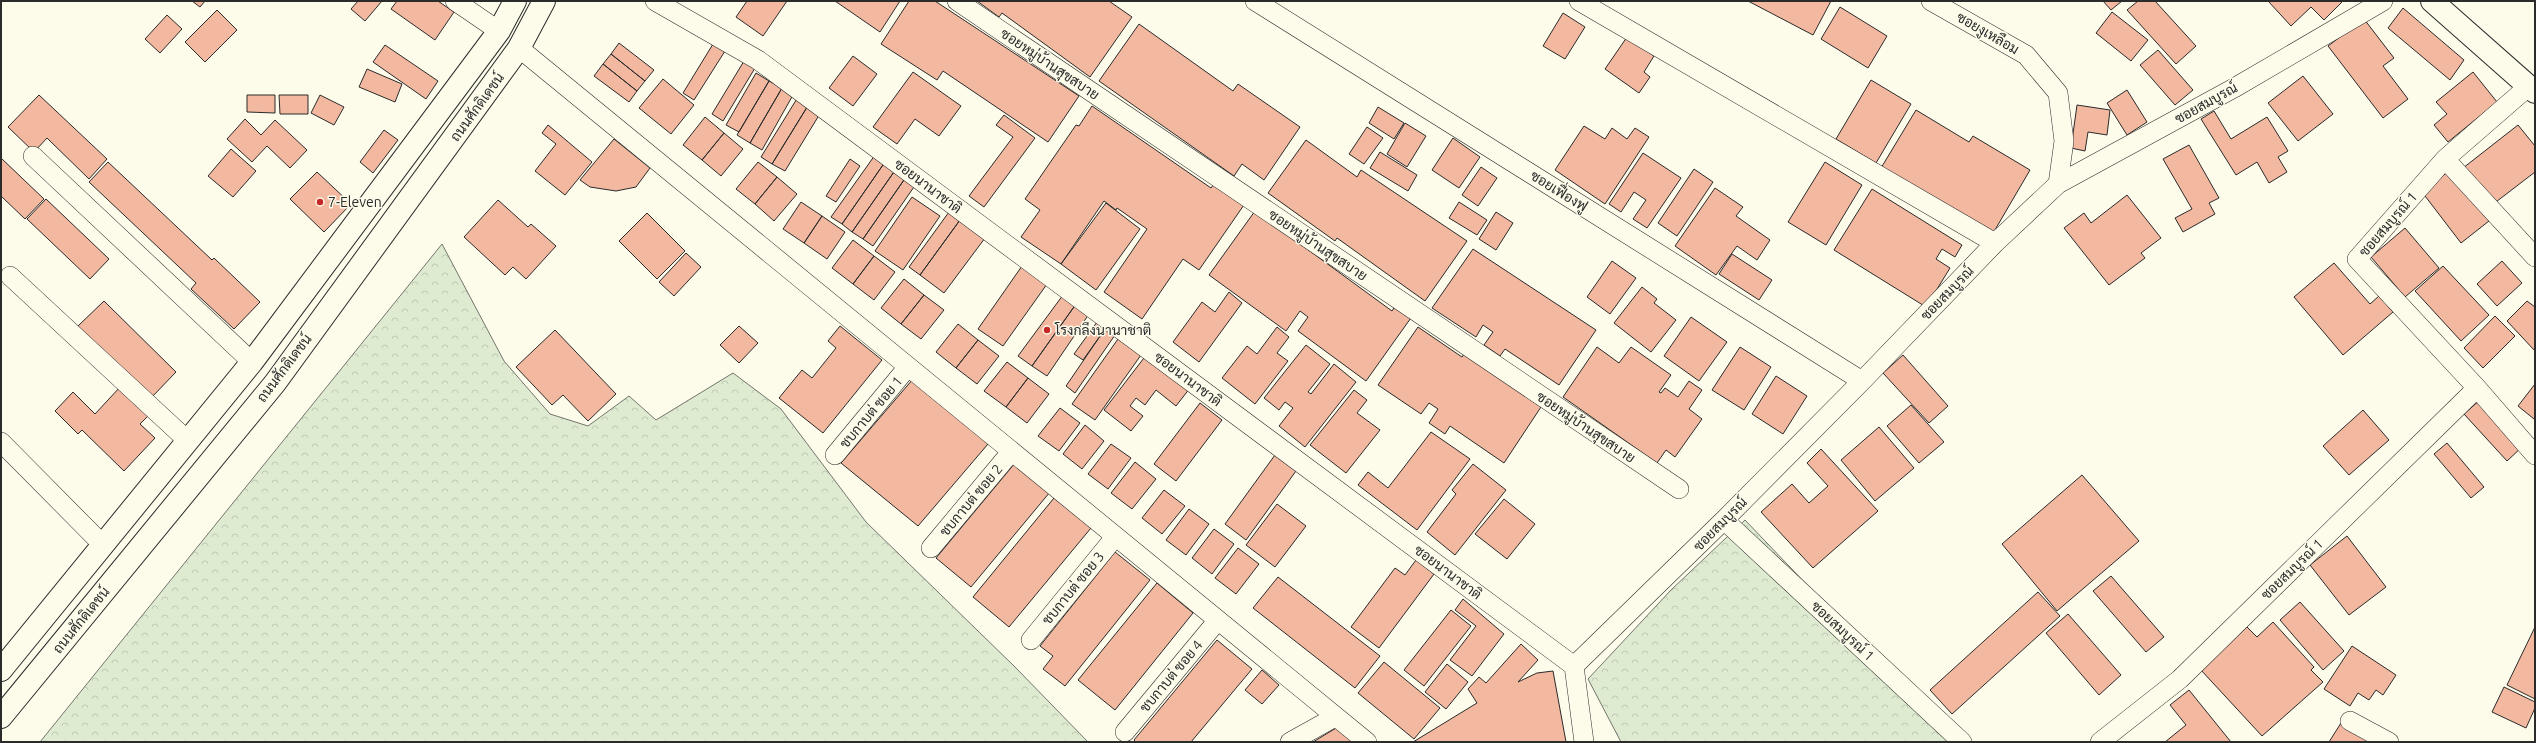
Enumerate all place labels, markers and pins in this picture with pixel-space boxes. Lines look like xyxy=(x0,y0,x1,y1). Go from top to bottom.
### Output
place label: 7-Eleven xyxy=(328,194,382,210)
marker: 7-Eleven xyxy=(315,197,325,207)
place label: โรงกลึงนานาชาติ xyxy=(1054,322,1151,338)
marker: โรงกลึงนานาชาติ xyxy=(1042,325,1052,335)

